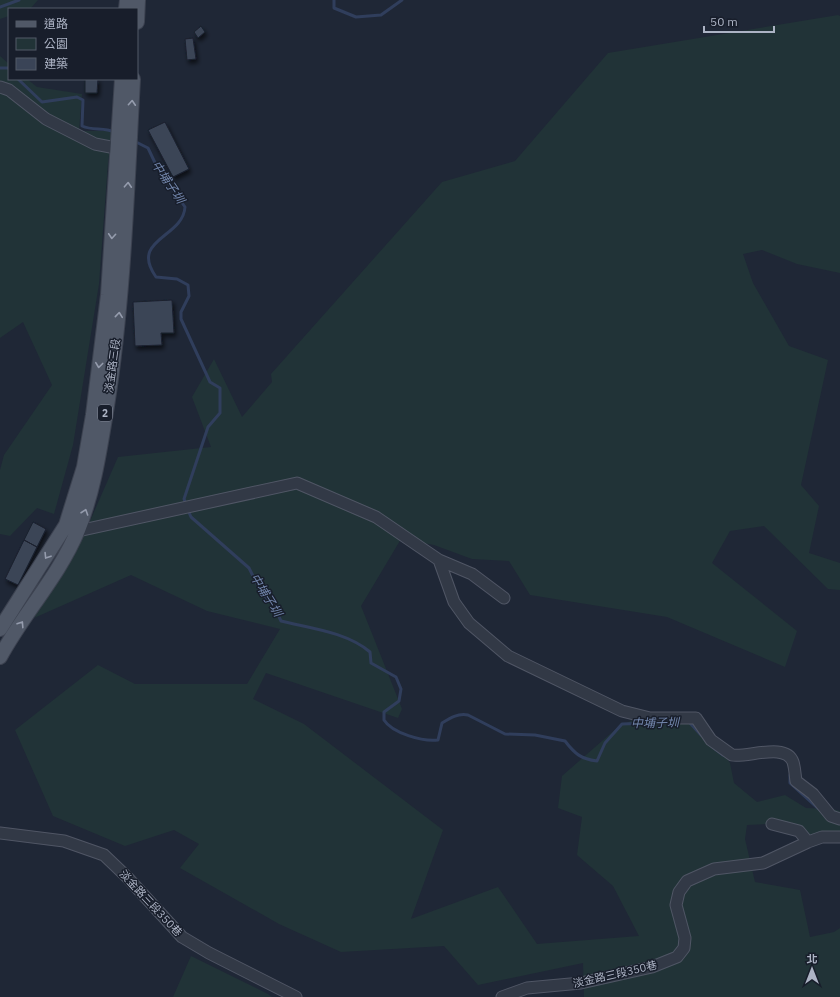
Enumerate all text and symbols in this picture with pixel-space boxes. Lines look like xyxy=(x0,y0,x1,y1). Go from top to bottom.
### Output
legend xyxy=(8,8,138,80)
scale bar xyxy=(704,8,774,34)
text: 50 m xyxy=(710,14,738,29)
text: 道路 xyxy=(44,16,68,31)
text: 公園 xyxy=(44,36,68,51)
text: 建築 xyxy=(44,56,68,71)
one-way arrow xyxy=(128,100,136,106)
water label: 中埔子圳 xyxy=(149,158,189,207)
one-way arrow xyxy=(124,182,133,188)
one-way arrow xyxy=(107,233,116,239)
one-way arrow xyxy=(114,312,123,318)
street label: 淡金路三段 xyxy=(101,338,123,394)
one-way arrow xyxy=(95,362,104,368)
road number: 2 xyxy=(98,405,112,421)
one-way arrow xyxy=(80,508,88,515)
one-way arrow xyxy=(44,552,51,559)
water label: 中埔子圳 xyxy=(247,570,287,621)
one-way arrow xyxy=(16,621,24,628)
water label: 中埔子圳 xyxy=(631,715,681,730)
street label: 淡金路三段350巷 xyxy=(117,867,185,939)
north arrow xyxy=(792,949,832,989)
text: 北 xyxy=(807,952,818,966)
street label: 淡金路三段350巷 xyxy=(572,958,658,990)

